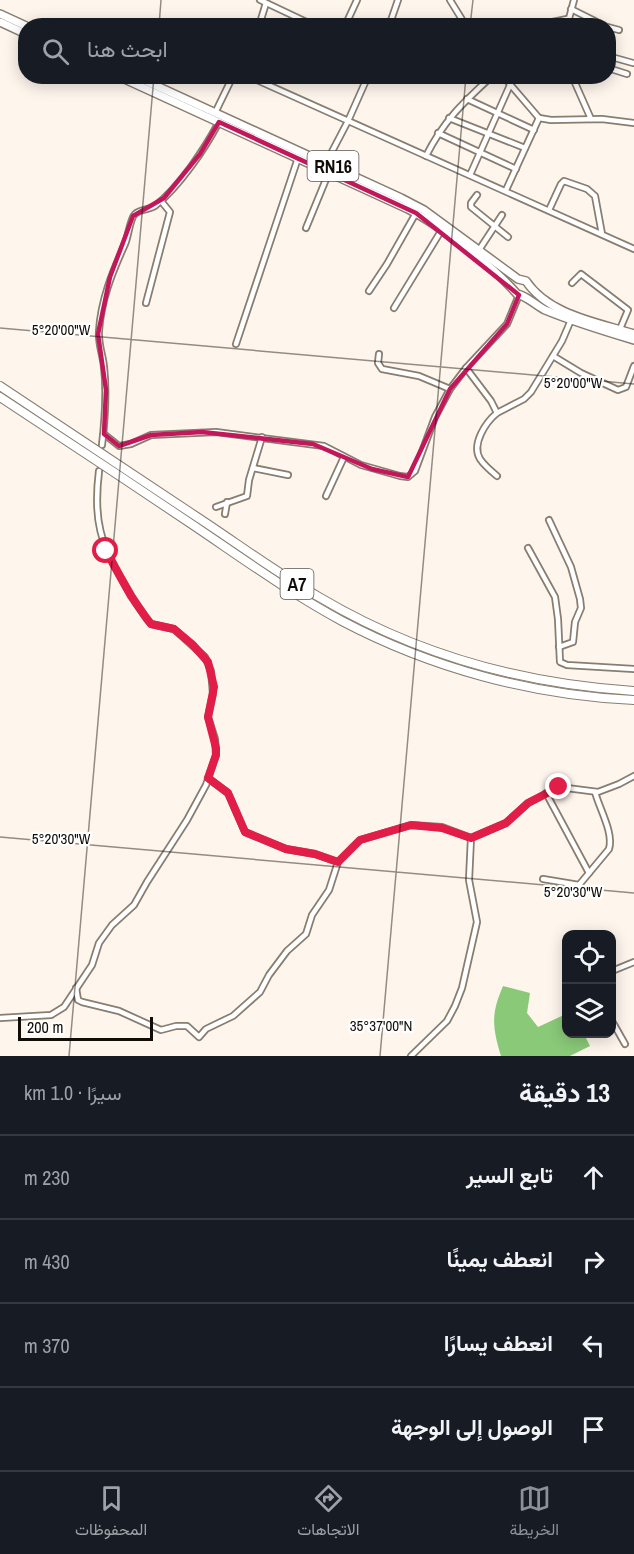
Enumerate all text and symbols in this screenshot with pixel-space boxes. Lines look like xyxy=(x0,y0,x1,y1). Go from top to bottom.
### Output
search box xyxy=(18,18,616,84)
text: ابحث هنا xyxy=(87,34,168,64)
icon: search xyxy=(39,35,72,68)
road number: RN16 xyxy=(308,151,358,181)
text: 5°20'00"W xyxy=(32,319,91,340)
text: 5°20'00"W xyxy=(544,372,603,393)
route start xyxy=(92,537,118,563)
road number: A7 xyxy=(280,569,314,599)
route end xyxy=(545,773,571,799)
text: 5°20'30"W xyxy=(32,828,91,849)
text: 5°20'30"W xyxy=(544,881,603,902)
map controls xyxy=(562,930,616,1038)
button: locate xyxy=(562,930,616,984)
button: layers xyxy=(562,984,616,1038)
scale bar xyxy=(18,1014,153,1042)
text: 35°37'00"N xyxy=(350,1015,412,1036)
text: 200 m xyxy=(27,1016,63,1038)
text: 13 دقيقة xyxy=(519,1075,610,1110)
text: سيرًا · 1.0 km xyxy=(24,1079,122,1106)
text: تابع السير xyxy=(466,1160,553,1190)
icon: ahead xyxy=(577,1161,610,1194)
text: 230 m xyxy=(24,1164,70,1191)
text: انعطف يمينًا xyxy=(447,1244,553,1274)
icon: right xyxy=(577,1245,610,1278)
text: 430 m xyxy=(24,1248,70,1275)
text: انعطف يسارًا xyxy=(444,1328,553,1358)
icon: left xyxy=(577,1329,610,1362)
text: 370 m xyxy=(24,1332,70,1359)
text: الوصول إلى الوجهة xyxy=(391,1412,553,1442)
icon: arrive xyxy=(577,1413,610,1446)
tab: المحفوظات xyxy=(75,1482,147,1544)
tab: الاتجاهات xyxy=(297,1482,359,1544)
tab: الخريطة xyxy=(509,1482,559,1544)

